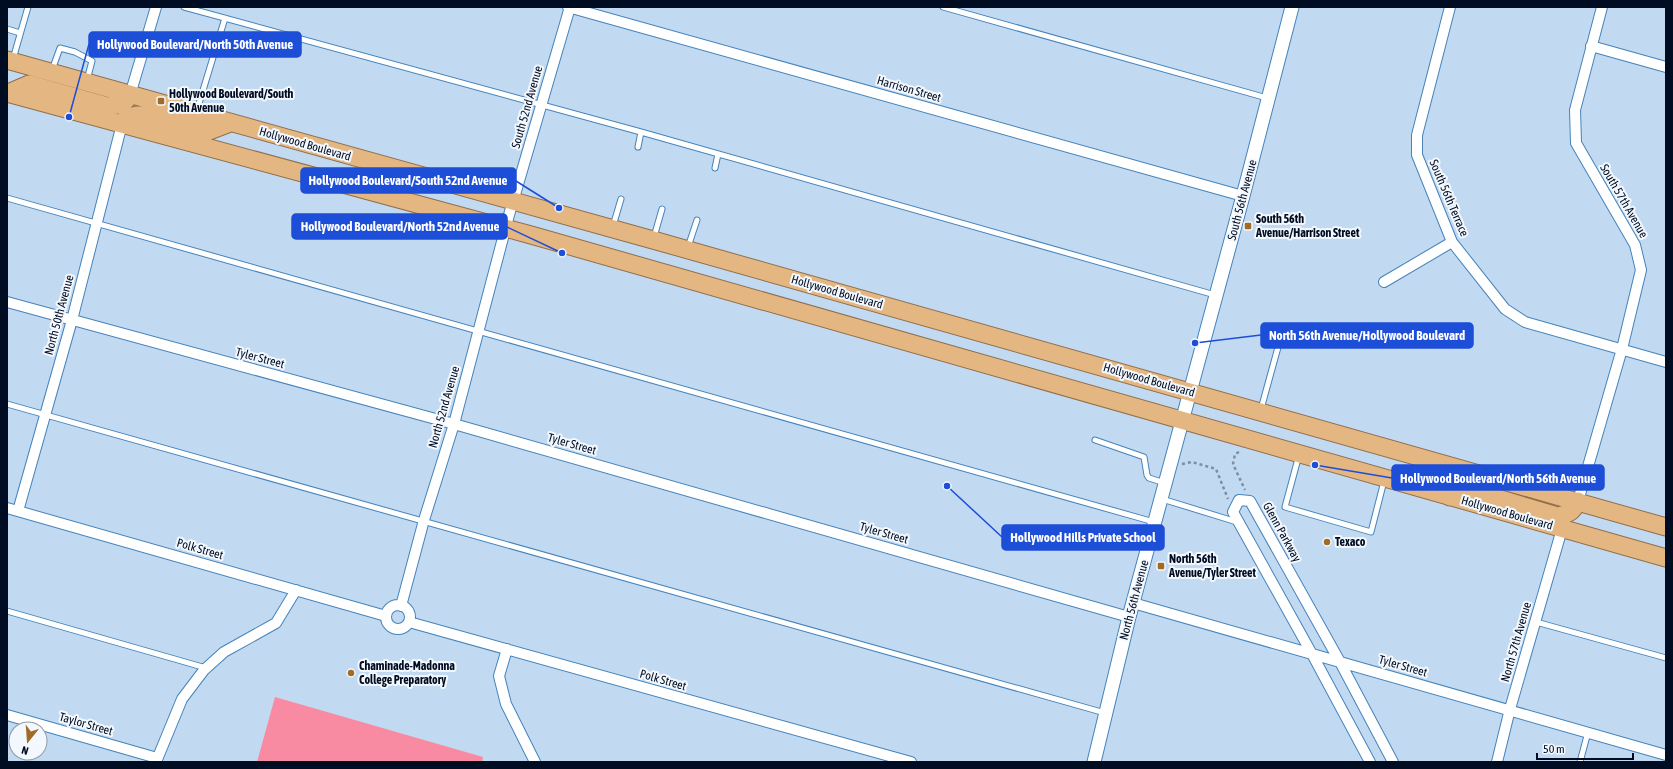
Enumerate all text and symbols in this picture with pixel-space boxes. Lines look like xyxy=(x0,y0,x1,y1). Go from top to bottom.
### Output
callout: Hollywood Boulevard/North 50th Avenue xyxy=(89,32,301,57)
text: Hollywood Boulevard/North 50th Avenue xyxy=(97,37,293,52)
street label: South 52nd Avenue xyxy=(509,64,545,150)
street label: Harrison Street xyxy=(875,73,943,105)
place label: Hollywood Boulevard/South 50th Avenue xyxy=(169,87,294,115)
marker: Hollywood Boulevard/South 50th Avenue xyxy=(156,96,166,106)
street label: Hollywood Boulevard xyxy=(258,124,352,164)
street label: South 56th Avenue xyxy=(1225,158,1259,242)
street label: South 56th Terrace xyxy=(1427,158,1471,238)
street label: South 57th Avenue xyxy=(1597,162,1651,240)
callout: Hollywood Boulevard/South 52nd Avenue xyxy=(301,168,516,193)
text: Hollywood Boulevard/South 52nd Avenue xyxy=(308,173,508,188)
place label: South 56th Avenue/Harrison Street xyxy=(1255,212,1360,240)
callout: Hollywood Boulevard/North 52nd Avenue xyxy=(292,214,507,239)
text: Hollywood Boulevard/North 52nd Avenue xyxy=(301,219,499,234)
marker: South 56th Avenue/Harrison Street xyxy=(1243,221,1253,231)
street label: Hollywood Boulevard xyxy=(790,272,884,312)
street label: North 50th Avenue xyxy=(42,273,76,357)
callout: North 56th Avenue/Hollywood Boulevard xyxy=(1261,323,1473,348)
text: North 56th Avenue/Hollywood Boulevard xyxy=(1269,328,1465,343)
street label: Tyler Street xyxy=(234,345,286,371)
street label: Hollywood Boulevard xyxy=(1102,360,1196,400)
street label: North 52nd Avenue xyxy=(426,364,462,450)
street label: Tyler Street xyxy=(546,430,598,458)
callout: Hollywood Boulevard/North 56th Avenue xyxy=(1392,465,1604,490)
text: Hollywood Boulevard/North 56th Avenue xyxy=(1400,471,1596,486)
street label: Hollywood Boulevard xyxy=(1460,493,1554,533)
street label: Glenn Parkway xyxy=(1260,500,1304,564)
street label: Tyler Street xyxy=(858,519,910,547)
callout: Hollywood Hills Private School xyxy=(1002,525,1164,550)
text: Hollywood Hills Private School xyxy=(1010,530,1156,545)
place label: Texaco xyxy=(1335,535,1366,549)
street label: Polk Street xyxy=(175,536,225,562)
marker: Texaco xyxy=(1322,537,1332,547)
place label: North 56th Avenue/Tyler Street xyxy=(1168,552,1257,580)
street label: North 56th Avenue xyxy=(1117,558,1151,642)
marker: North 56th Avenue/Tyler Street xyxy=(1156,561,1166,571)
street label: North 57th Avenue xyxy=(1498,600,1534,684)
street label: Tyler Street xyxy=(1377,652,1429,680)
place label: Chaminade-Madonna College Preparatory xyxy=(359,659,455,687)
street label: Polk Street xyxy=(638,667,688,693)
marker: Chaminade-Madonna College Preparatory xyxy=(346,668,356,678)
street label: Taylor Street xyxy=(58,710,115,738)
north arrow xyxy=(8,721,48,761)
scale bar xyxy=(1537,735,1633,761)
text: 50 m xyxy=(1543,742,1565,756)
text: N xyxy=(20,744,30,757)

